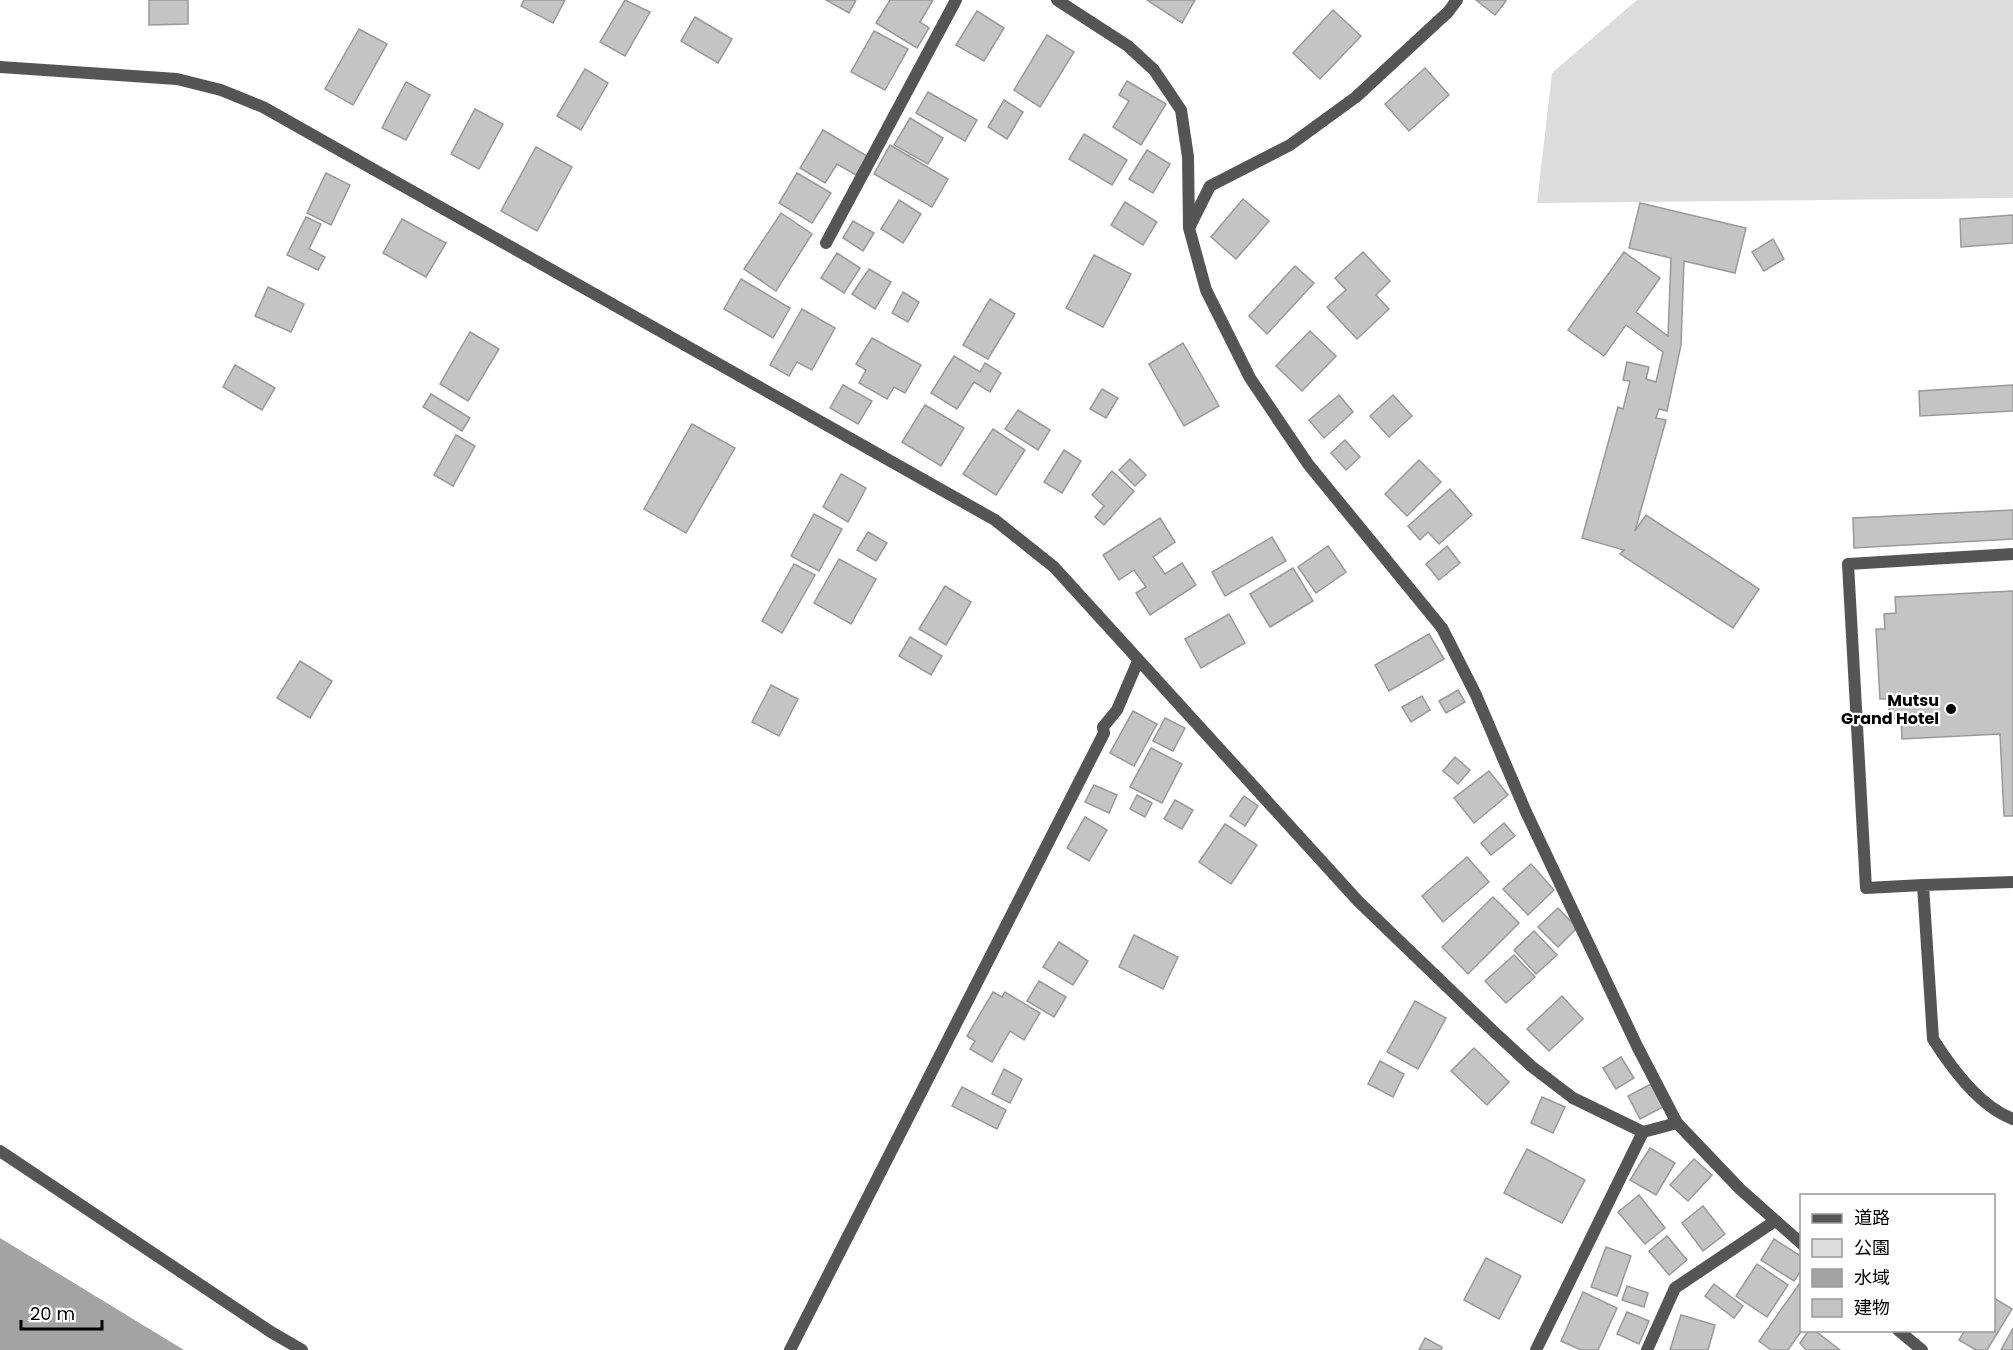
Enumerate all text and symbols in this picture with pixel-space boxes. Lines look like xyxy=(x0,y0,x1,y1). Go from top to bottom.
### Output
place label: Mutsu Grand Hotel xyxy=(1841,689,1939,730)
marker: Mutsu Grand Hotel xyxy=(1944,702,1958,716)
legend xyxy=(1800,1194,1995,1332)
text: 道路 xyxy=(1854,1205,1890,1230)
text: 公園 xyxy=(1854,1235,1890,1260)
text: 水域 xyxy=(1854,1265,1890,1290)
scale bar xyxy=(21,1293,102,1331)
text: 建物 xyxy=(1854,1295,1890,1320)
text: 20 m xyxy=(30,1301,75,1326)

